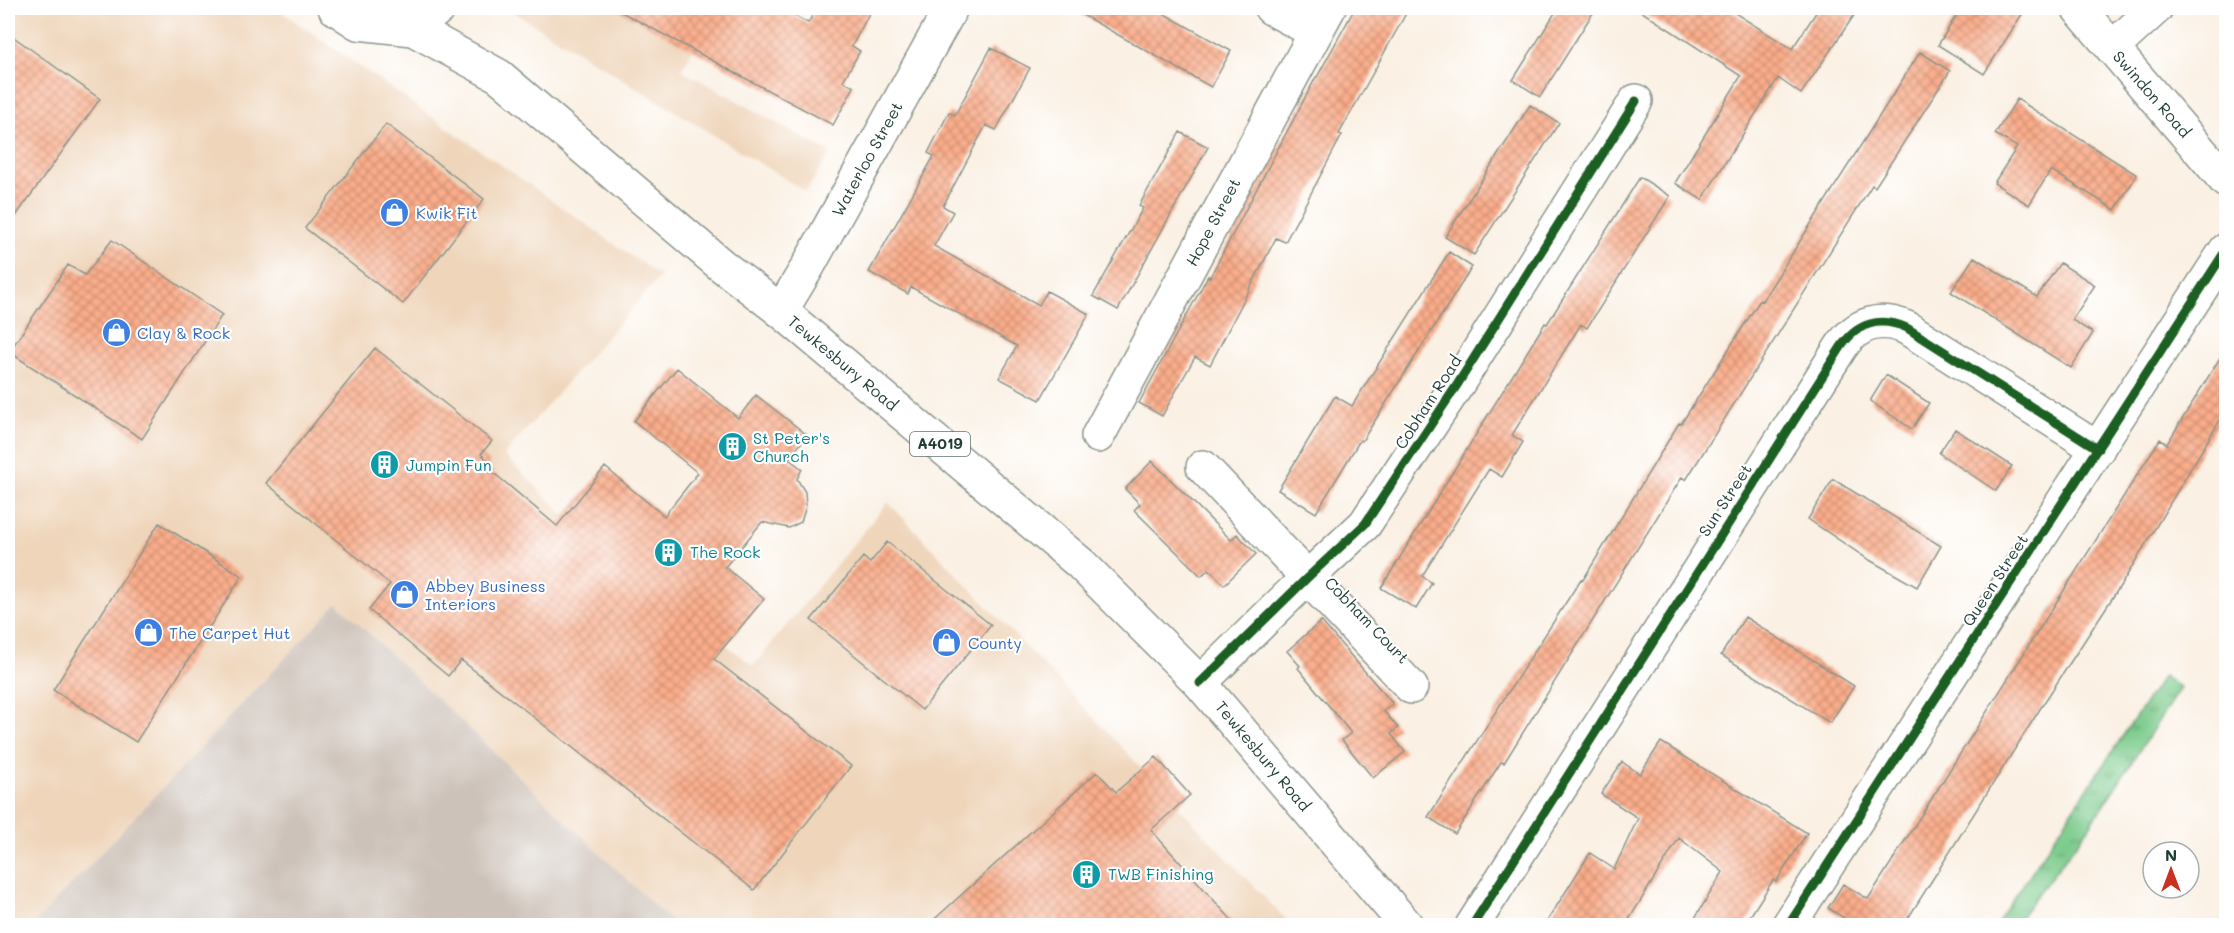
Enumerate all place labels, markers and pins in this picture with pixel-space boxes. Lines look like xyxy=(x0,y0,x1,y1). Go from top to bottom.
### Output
shop icon: Kwik Fit xyxy=(379,197,411,229)
place label: Kwik Fit xyxy=(416,202,478,223)
shop icon: Clay & Rock xyxy=(100,317,132,349)
place label: Clay & Rock xyxy=(137,322,230,343)
place label: St Peter's Church xyxy=(753,427,830,466)
building icon: St Peter's Church xyxy=(716,431,748,463)
building icon: Jumpin Fun xyxy=(369,449,401,481)
place label: Jumpin Fun xyxy=(406,454,492,475)
building icon: The Rock xyxy=(653,536,685,568)
place label: The Rock xyxy=(690,541,761,562)
place label: Abbey Business Interiors xyxy=(425,575,546,614)
shop icon: Abbey Business Interiors xyxy=(388,579,420,611)
shop icon: The Carpet Hut xyxy=(132,617,164,649)
place label: The Carpet Hut xyxy=(169,622,291,643)
shop icon: County xyxy=(931,627,963,659)
place label: County xyxy=(968,632,1022,653)
building icon: TWB Finishing xyxy=(1071,858,1103,890)
place label: TWB Finishing xyxy=(1108,863,1213,884)

